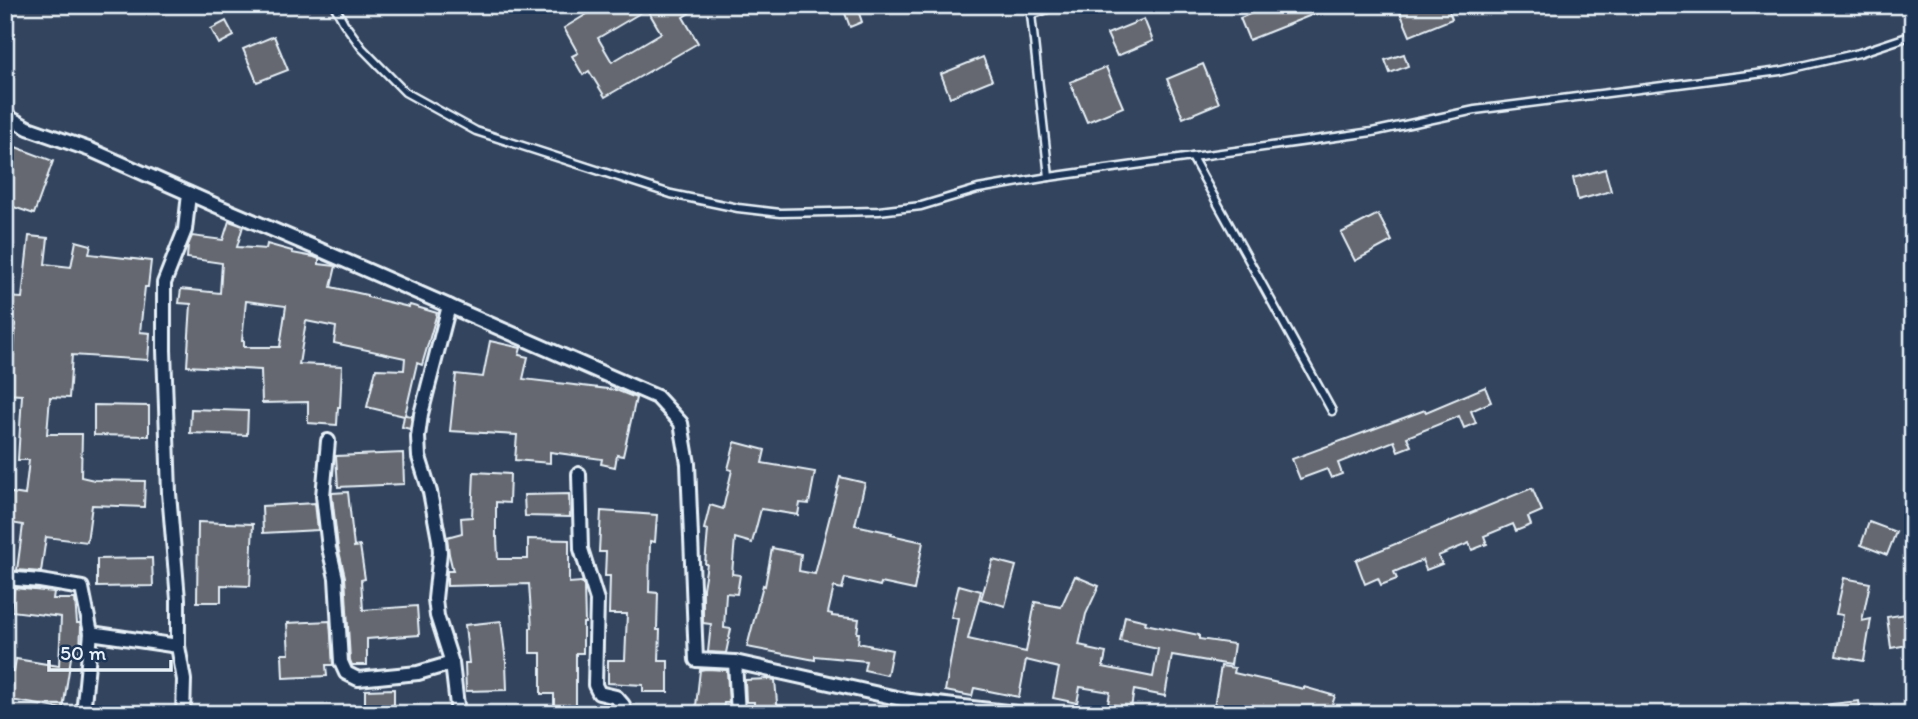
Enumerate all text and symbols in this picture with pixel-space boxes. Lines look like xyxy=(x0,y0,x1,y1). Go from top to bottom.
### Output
scale bar xyxy=(49,628,172,672)
text: 50 m xyxy=(60,640,107,665)

